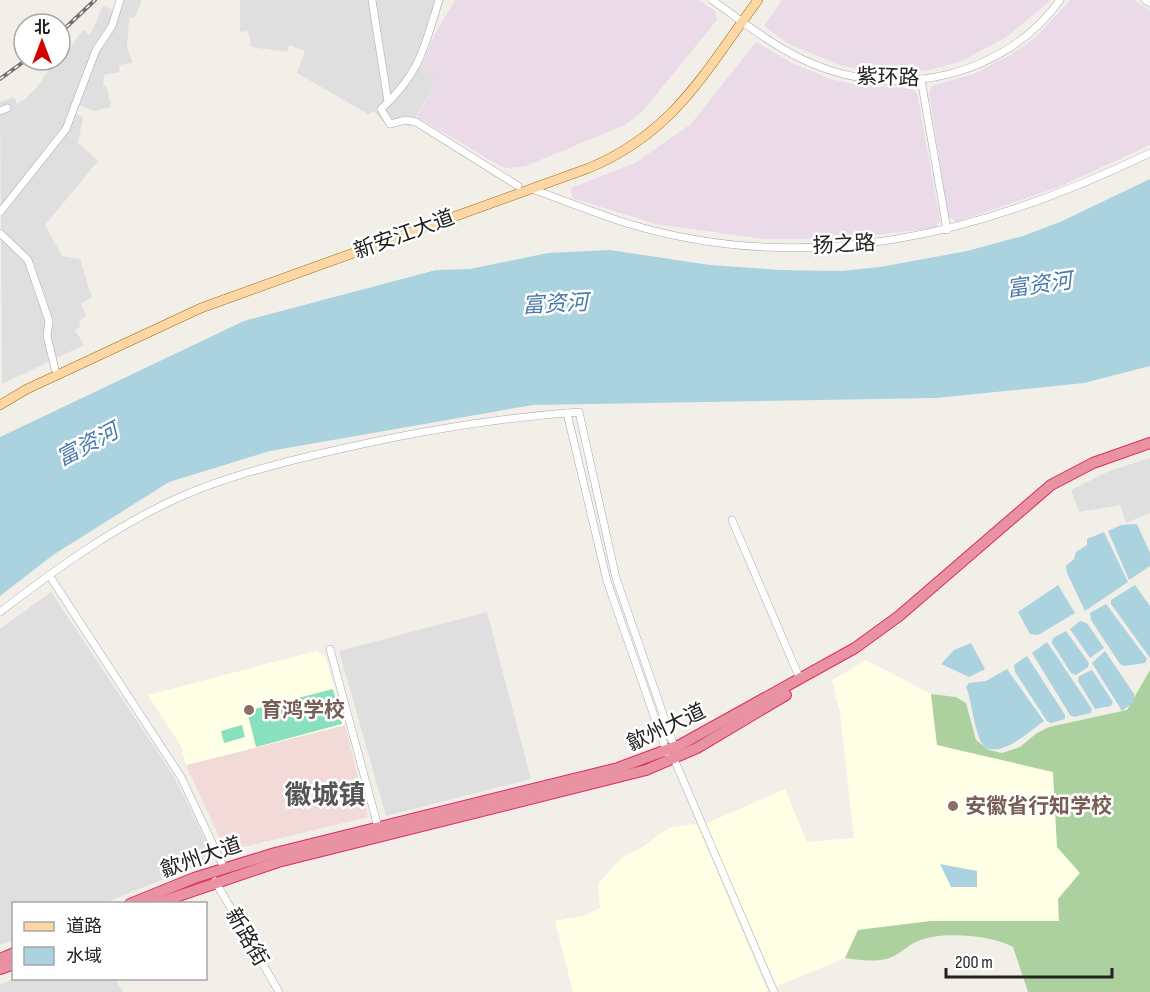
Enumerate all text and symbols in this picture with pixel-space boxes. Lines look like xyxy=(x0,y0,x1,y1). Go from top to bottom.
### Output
north arrow xyxy=(12,12,72,72)
text: 北 xyxy=(34,19,50,38)
street label: 紫环路 xyxy=(856,64,920,91)
street label: 新安江大道 xyxy=(351,205,458,264)
street label: 扬之路 xyxy=(812,230,876,259)
water label: 富资河 xyxy=(1005,267,1078,303)
water label: 富资河 xyxy=(521,289,593,320)
water label: 富资河 xyxy=(52,416,127,473)
place label: 育鸿学校 xyxy=(261,698,345,723)
street label: 歙州大道 xyxy=(623,698,710,757)
marker: 育鸿学校 xyxy=(242,703,256,717)
district label: 徽城镇 xyxy=(285,780,366,812)
place label: 安徽省行知学校 xyxy=(965,794,1112,819)
marker: 安徽省行知学校 xyxy=(946,799,960,813)
street label: 歙州大道 xyxy=(157,832,245,883)
legend xyxy=(12,902,207,980)
street label: 新路街 xyxy=(220,904,273,971)
text: 道路 xyxy=(66,916,102,937)
scale bar xyxy=(946,941,1112,979)
text: 水域 xyxy=(66,946,102,967)
text: 200 m xyxy=(955,952,993,973)

